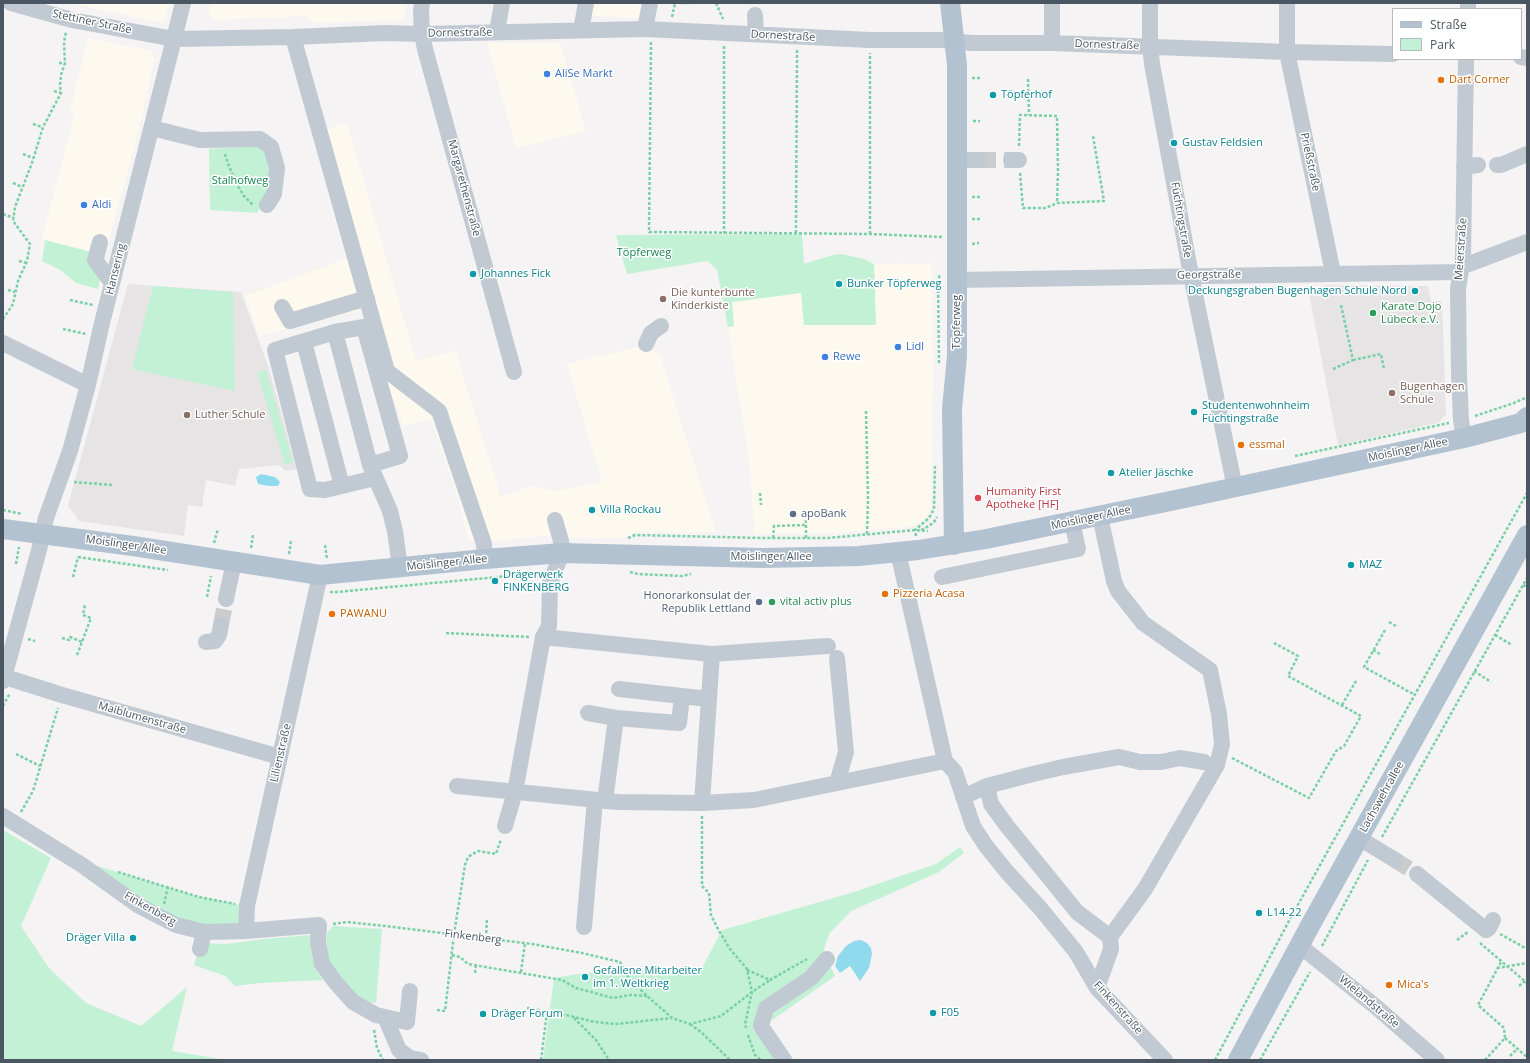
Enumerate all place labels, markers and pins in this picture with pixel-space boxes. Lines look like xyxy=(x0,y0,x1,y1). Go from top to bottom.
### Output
place label: AliSe Markt xyxy=(555,67,613,81)
marker: AliSe Markt xyxy=(542,69,552,79)
place label: Dart Corner xyxy=(1449,73,1510,87)
marker: Dart Corner xyxy=(1436,75,1446,85)
place label: Töpferhof xyxy=(1001,88,1052,102)
marker: Töpferhof xyxy=(988,90,998,100)
place label: Gustav Feldsien xyxy=(1182,136,1263,150)
marker: Gustav Feldsien xyxy=(1169,138,1179,148)
place label: Aldi xyxy=(92,198,111,212)
marker: Aldi xyxy=(79,200,89,210)
place label: Johannes Fick xyxy=(481,267,551,281)
marker: Johannes Fick xyxy=(468,269,478,279)
place label: Bunker Töpferweg xyxy=(847,277,941,291)
marker: Bunker Töpferweg xyxy=(834,279,844,289)
place label: Deckungsgraben Bugenhagen Schule Nord xyxy=(1188,284,1407,298)
place label: Die kunterbunte Kinderkiste xyxy=(671,286,755,312)
marker: Deckungsgraben Bugenhagen Schule Nord xyxy=(1410,286,1420,296)
marker: Die kunterbunte Kinderkiste xyxy=(658,294,668,304)
place label: Karate Dojo Lübeck e.V. xyxy=(1381,300,1441,326)
marker: Karate Dojo Lübeck e.V. xyxy=(1368,308,1378,318)
place label: Lidl xyxy=(906,340,924,354)
marker: Lidl xyxy=(893,342,903,352)
place label: Rewe xyxy=(833,350,861,364)
marker: Rewe xyxy=(820,352,830,362)
place label: Bugenhagen Schule xyxy=(1400,380,1465,406)
marker: Bugenhagen Schule xyxy=(1387,388,1397,398)
place label: Studentenwohnheim Füchtingstraße xyxy=(1202,399,1310,425)
marker: Studentenwohnheim Füchtingstraße xyxy=(1189,407,1199,417)
place label: Luther Schule xyxy=(195,408,265,422)
marker: Luther Schule xyxy=(182,410,192,420)
place label: essmal xyxy=(1249,438,1285,452)
marker: essmal xyxy=(1236,440,1246,450)
place label: Atelier Jäschke xyxy=(1119,466,1193,480)
marker: Atelier Jäschke xyxy=(1106,468,1116,478)
place label: Humanity First Apotheke [HF] xyxy=(986,485,1061,511)
marker: Humanity First Apotheke [HF] xyxy=(973,493,983,503)
place label: Villa Rockau xyxy=(600,503,661,517)
marker: Villa Rockau xyxy=(587,505,597,515)
place label: apoBank xyxy=(801,507,846,521)
marker: apoBank xyxy=(788,509,798,519)
place label: MAZ xyxy=(1359,558,1382,572)
marker: MAZ xyxy=(1346,560,1356,570)
place label: Drägerwerk FINKENBERG xyxy=(503,568,569,594)
marker: Drägerwerk FINKENBERG xyxy=(490,576,500,586)
place label: Pizzeria Acasa xyxy=(893,587,965,601)
place label: Honorarkonsulat der Republik Lettland xyxy=(644,589,751,615)
marker: Pizzeria Acasa xyxy=(880,589,890,599)
place label: vital activ plus xyxy=(780,595,852,609)
marker: Honorarkonsulat der Republik Lettland xyxy=(754,597,764,607)
marker: vital activ plus xyxy=(767,597,777,607)
place label: PAWANU xyxy=(340,607,387,621)
marker: PAWANU xyxy=(327,609,337,619)
place label: L14-22 xyxy=(1267,906,1301,920)
marker: L14-22 xyxy=(1254,908,1264,918)
place label: Dräger Villa xyxy=(66,931,125,945)
marker: Dräger Villa xyxy=(128,933,138,943)
place label: Gefallene Mitarbeiter im 1. Weltkrieg xyxy=(593,964,702,990)
marker: Gefallene Mitarbeiter im 1. Weltkrieg xyxy=(580,972,590,982)
place label: Mica's xyxy=(1397,978,1429,992)
marker: Mica's xyxy=(1384,980,1394,990)
place label: F05 xyxy=(941,1006,959,1020)
place label: Dräger Forum xyxy=(491,1007,563,1021)
marker: F05 xyxy=(928,1008,938,1018)
marker: Dräger Forum xyxy=(478,1009,488,1019)

